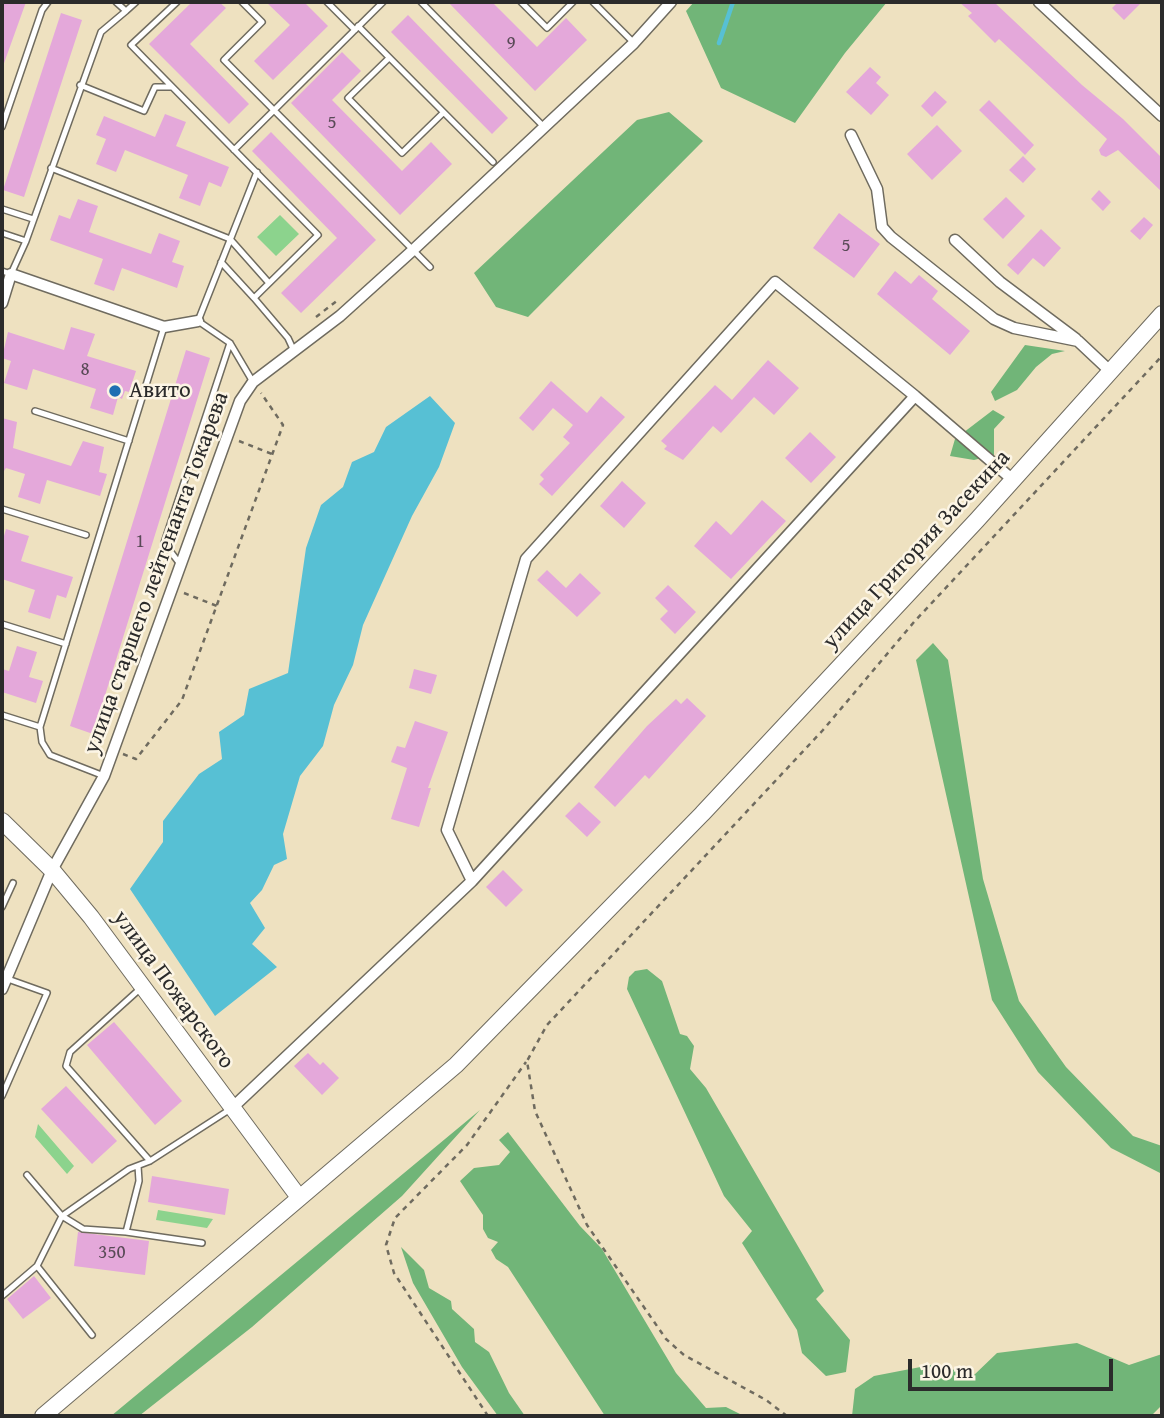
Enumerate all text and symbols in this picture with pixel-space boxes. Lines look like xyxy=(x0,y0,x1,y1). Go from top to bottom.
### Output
house number: 9 xyxy=(506,33,516,55)
house number: 5 xyxy=(327,112,337,134)
house number: 5 xyxy=(841,235,851,257)
house number: 8 xyxy=(80,359,90,381)
place label: Авито xyxy=(129,377,191,405)
marker: Авито xyxy=(107,383,123,399)
street label: улица старшего лейтенанта Токарева xyxy=(78,388,236,758)
street label: улица Григория Засекина xyxy=(817,445,1017,655)
house number: 1 xyxy=(135,531,145,553)
street label: улица Пожарского xyxy=(106,905,240,1075)
house number: 350 xyxy=(98,1242,126,1264)
scale bar xyxy=(912,1344,1117,1388)
text: 100 m xyxy=(921,1355,973,1386)

